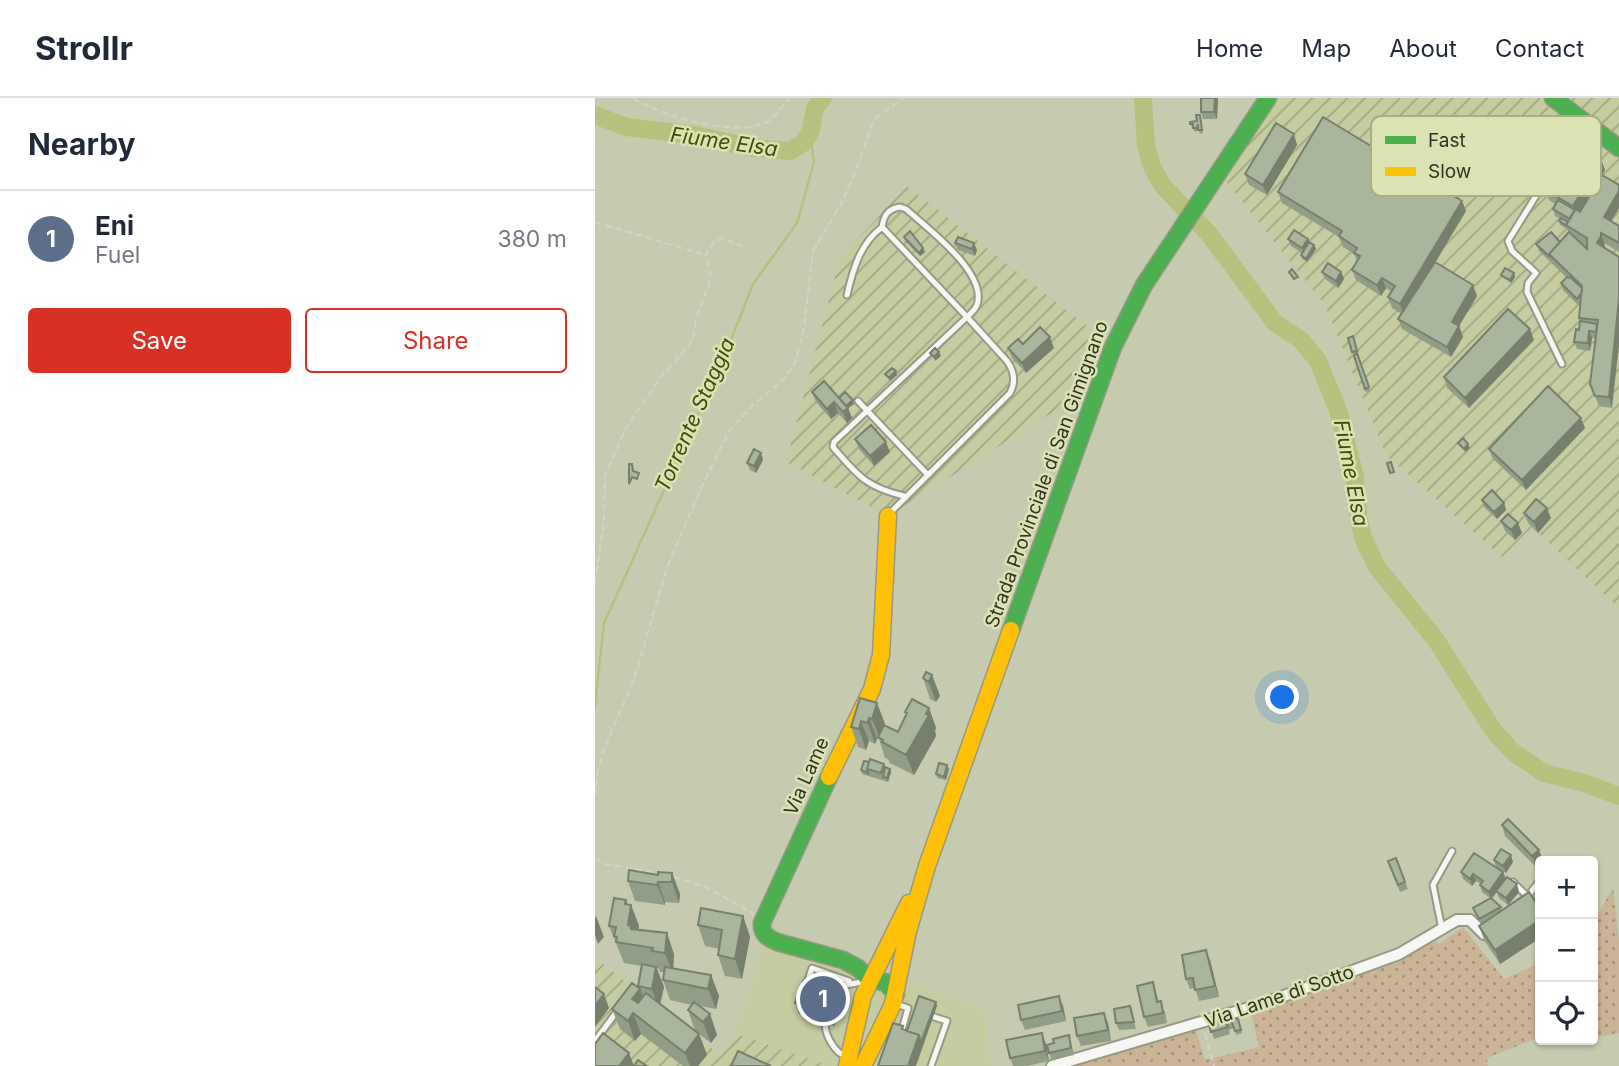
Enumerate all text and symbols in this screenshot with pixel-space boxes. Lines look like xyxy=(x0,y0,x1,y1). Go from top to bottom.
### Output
text: Strollr xyxy=(35,28,133,68)
text: Home xyxy=(1196,34,1263,63)
text: Map xyxy=(1301,34,1351,63)
text: About xyxy=(1389,34,1457,63)
text: Contact xyxy=(1495,34,1584,63)
legend xyxy=(1371,116,1601,196)
water label: Fiume Elsa xyxy=(669,122,779,161)
text: Nearby xyxy=(28,126,136,162)
text: Fast xyxy=(1428,129,1466,152)
text: Slow xyxy=(1428,160,1471,183)
text: Eni xyxy=(95,210,134,241)
text: 1 xyxy=(46,225,56,253)
text: 380 m xyxy=(497,225,567,253)
text: Fuel xyxy=(95,241,140,269)
button: Save xyxy=(28,308,291,373)
button: Share xyxy=(305,308,567,373)
street label: Strada Provinciale di San Gimignano xyxy=(980,318,1113,631)
water label: Torrente Staggia xyxy=(649,334,740,496)
water label: Fiume Elsa xyxy=(1329,418,1374,528)
your location xyxy=(1265,680,1299,714)
street label: Via Lame xyxy=(779,734,834,819)
map controls xyxy=(1535,856,1598,1045)
button: + xyxy=(1535,856,1598,919)
button: − xyxy=(1535,919,1598,982)
street label: Via Lame di Sotto xyxy=(1201,960,1357,1033)
pin: 1 xyxy=(800,973,846,1025)
button: locate xyxy=(1535,982,1598,1045)

